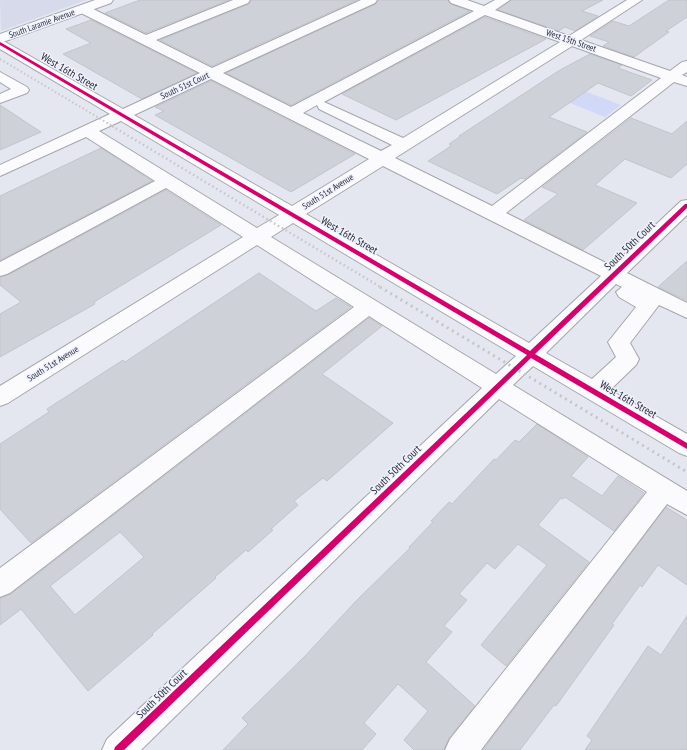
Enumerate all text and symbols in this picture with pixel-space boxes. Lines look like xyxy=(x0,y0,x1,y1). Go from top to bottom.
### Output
street label: South Laramie Avenue xyxy=(8,7,76,41)
street label: West 15th Street xyxy=(545,27,597,55)
street label: West 16th Street xyxy=(38,50,100,94)
street label: South 51st Court xyxy=(159,70,211,102)
street label: South 51st Avenue xyxy=(300,172,356,212)
street label: West 16th Street xyxy=(318,214,380,258)
street label: South 50th Court xyxy=(602,219,658,273)
street label: South 51st Avenue xyxy=(25,344,81,384)
street label: West 16th Street xyxy=(597,378,659,422)
street label: South 50th Court xyxy=(368,443,424,497)
street label: South 50th Court xyxy=(134,667,190,721)

